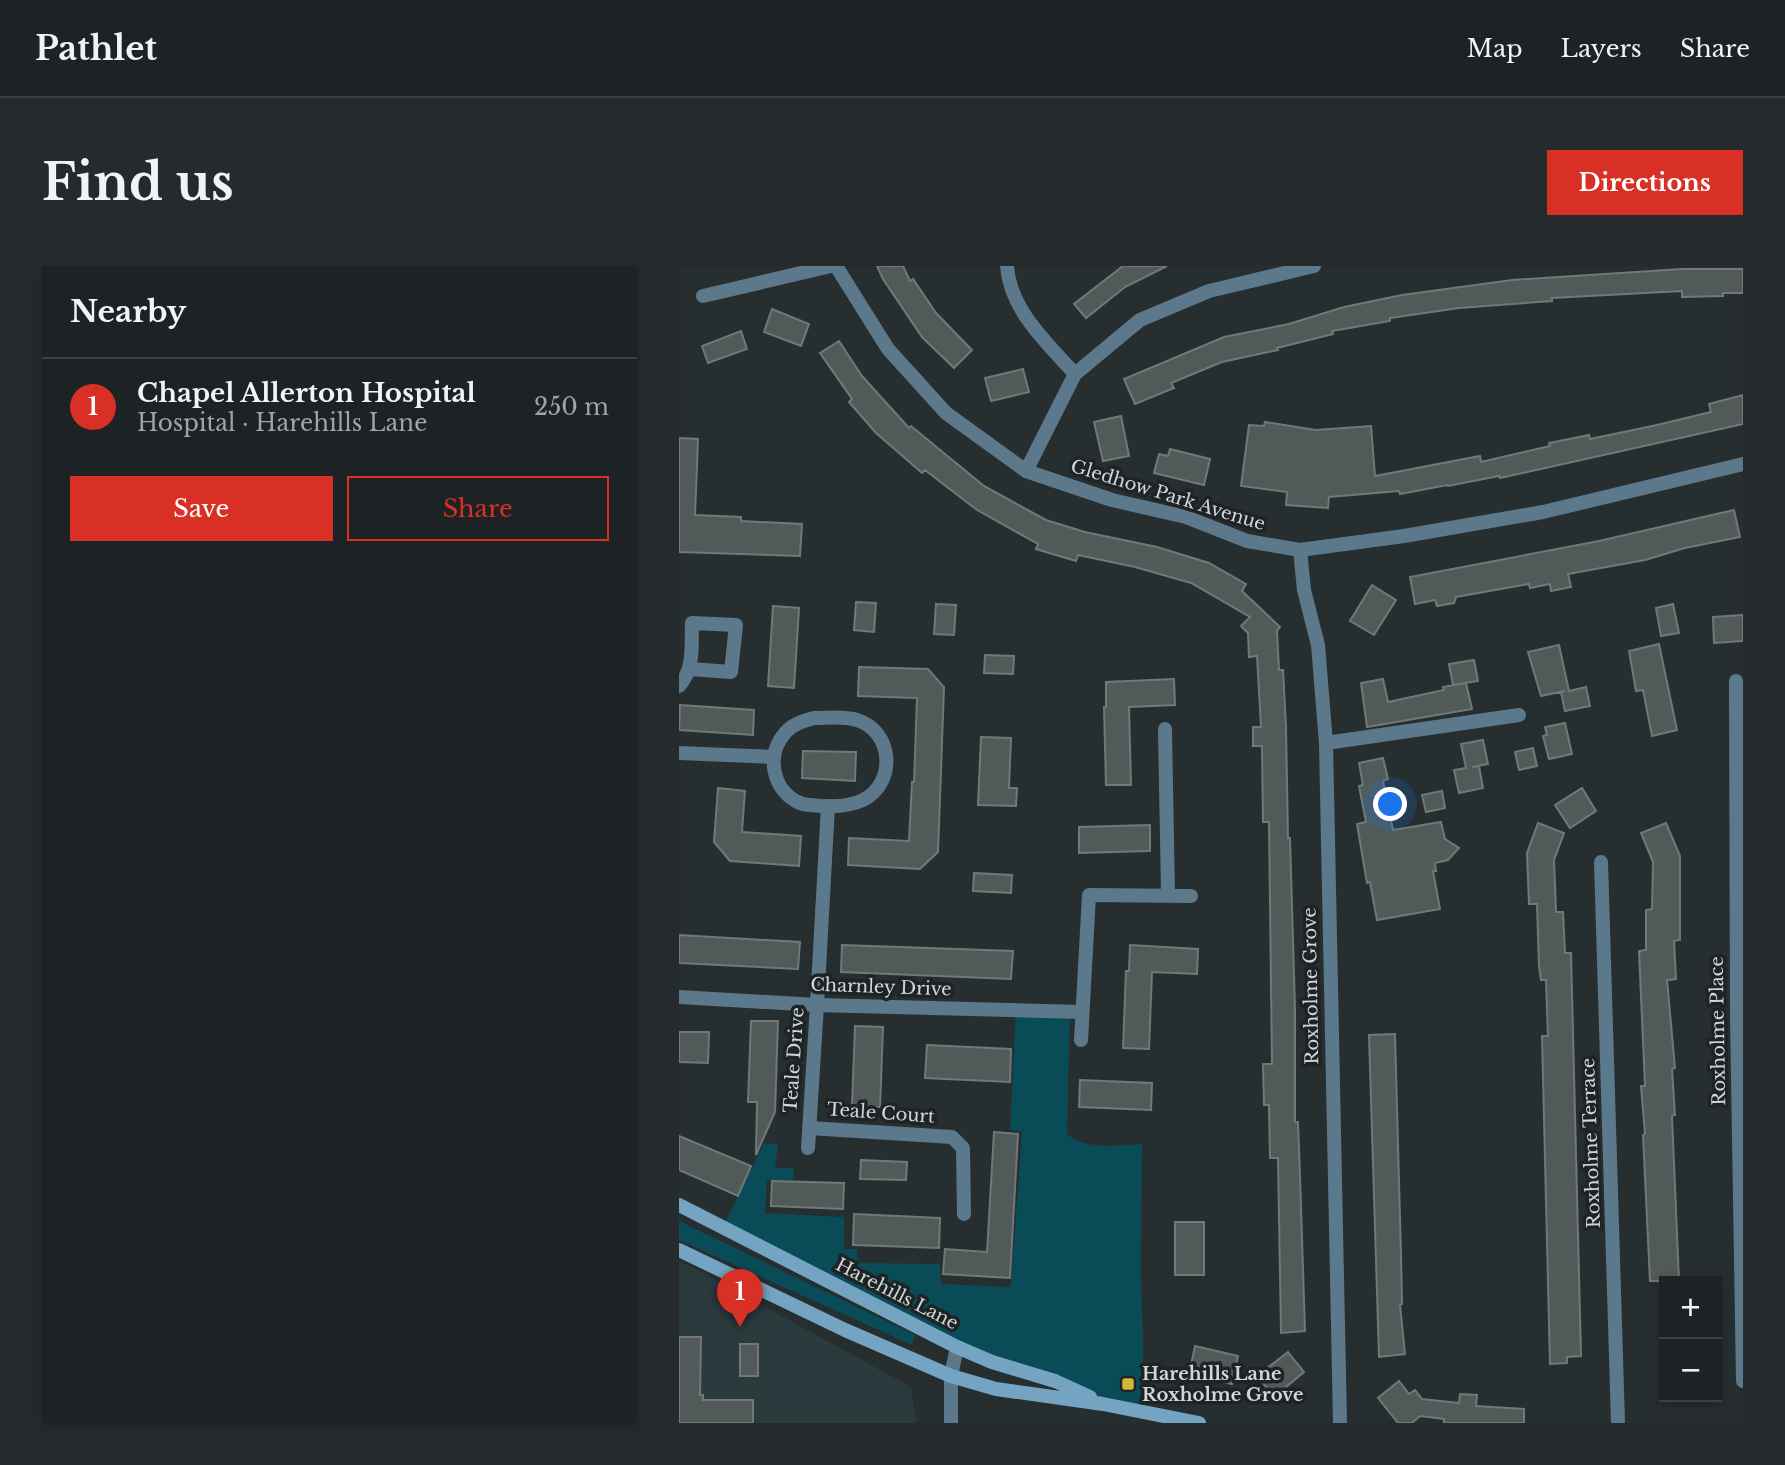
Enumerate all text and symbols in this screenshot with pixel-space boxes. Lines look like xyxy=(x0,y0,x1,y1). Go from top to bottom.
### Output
text: Pathlet xyxy=(35,28,157,69)
text: Map xyxy=(1467,34,1523,63)
text: Layers xyxy=(1561,34,1642,63)
text: Share xyxy=(1680,34,1750,63)
button: Directions xyxy=(1547,150,1743,215)
text: Find us xyxy=(42,152,234,213)
text: Nearby xyxy=(70,293,186,330)
text: Chapel Allerton Hospital xyxy=(137,377,476,409)
text: 1 xyxy=(88,393,98,421)
text: 250 m xyxy=(534,393,609,421)
text: Hospital · Harehills Lane xyxy=(137,409,427,437)
street label: Gledhow Park Avenue xyxy=(1068,455,1268,535)
button: Save xyxy=(70,476,333,541)
button: Share xyxy=(347,476,609,541)
your location xyxy=(1373,787,1407,821)
street label: Roxholme Grove xyxy=(1299,907,1323,1065)
street label: Roxholme Place xyxy=(1706,956,1730,1106)
street label: Charnley Drive xyxy=(810,974,952,1000)
street label: Teale Drive xyxy=(779,1007,809,1113)
street label: Roxholme Terrace xyxy=(1577,1057,1605,1229)
street label: Teale Court xyxy=(826,1098,936,1128)
street label: Harehills Lane xyxy=(832,1254,962,1334)
pin: 1 xyxy=(717,1269,763,1327)
map controls xyxy=(1659,1276,1722,1402)
button: + xyxy=(1659,1276,1722,1339)
button: − xyxy=(1659,1339,1722,1402)
place label: Harehills Lane Roxholme Grove xyxy=(1142,1363,1303,1406)
marker: Harehills Lane Roxholme Grove xyxy=(1120,1376,1136,1392)

